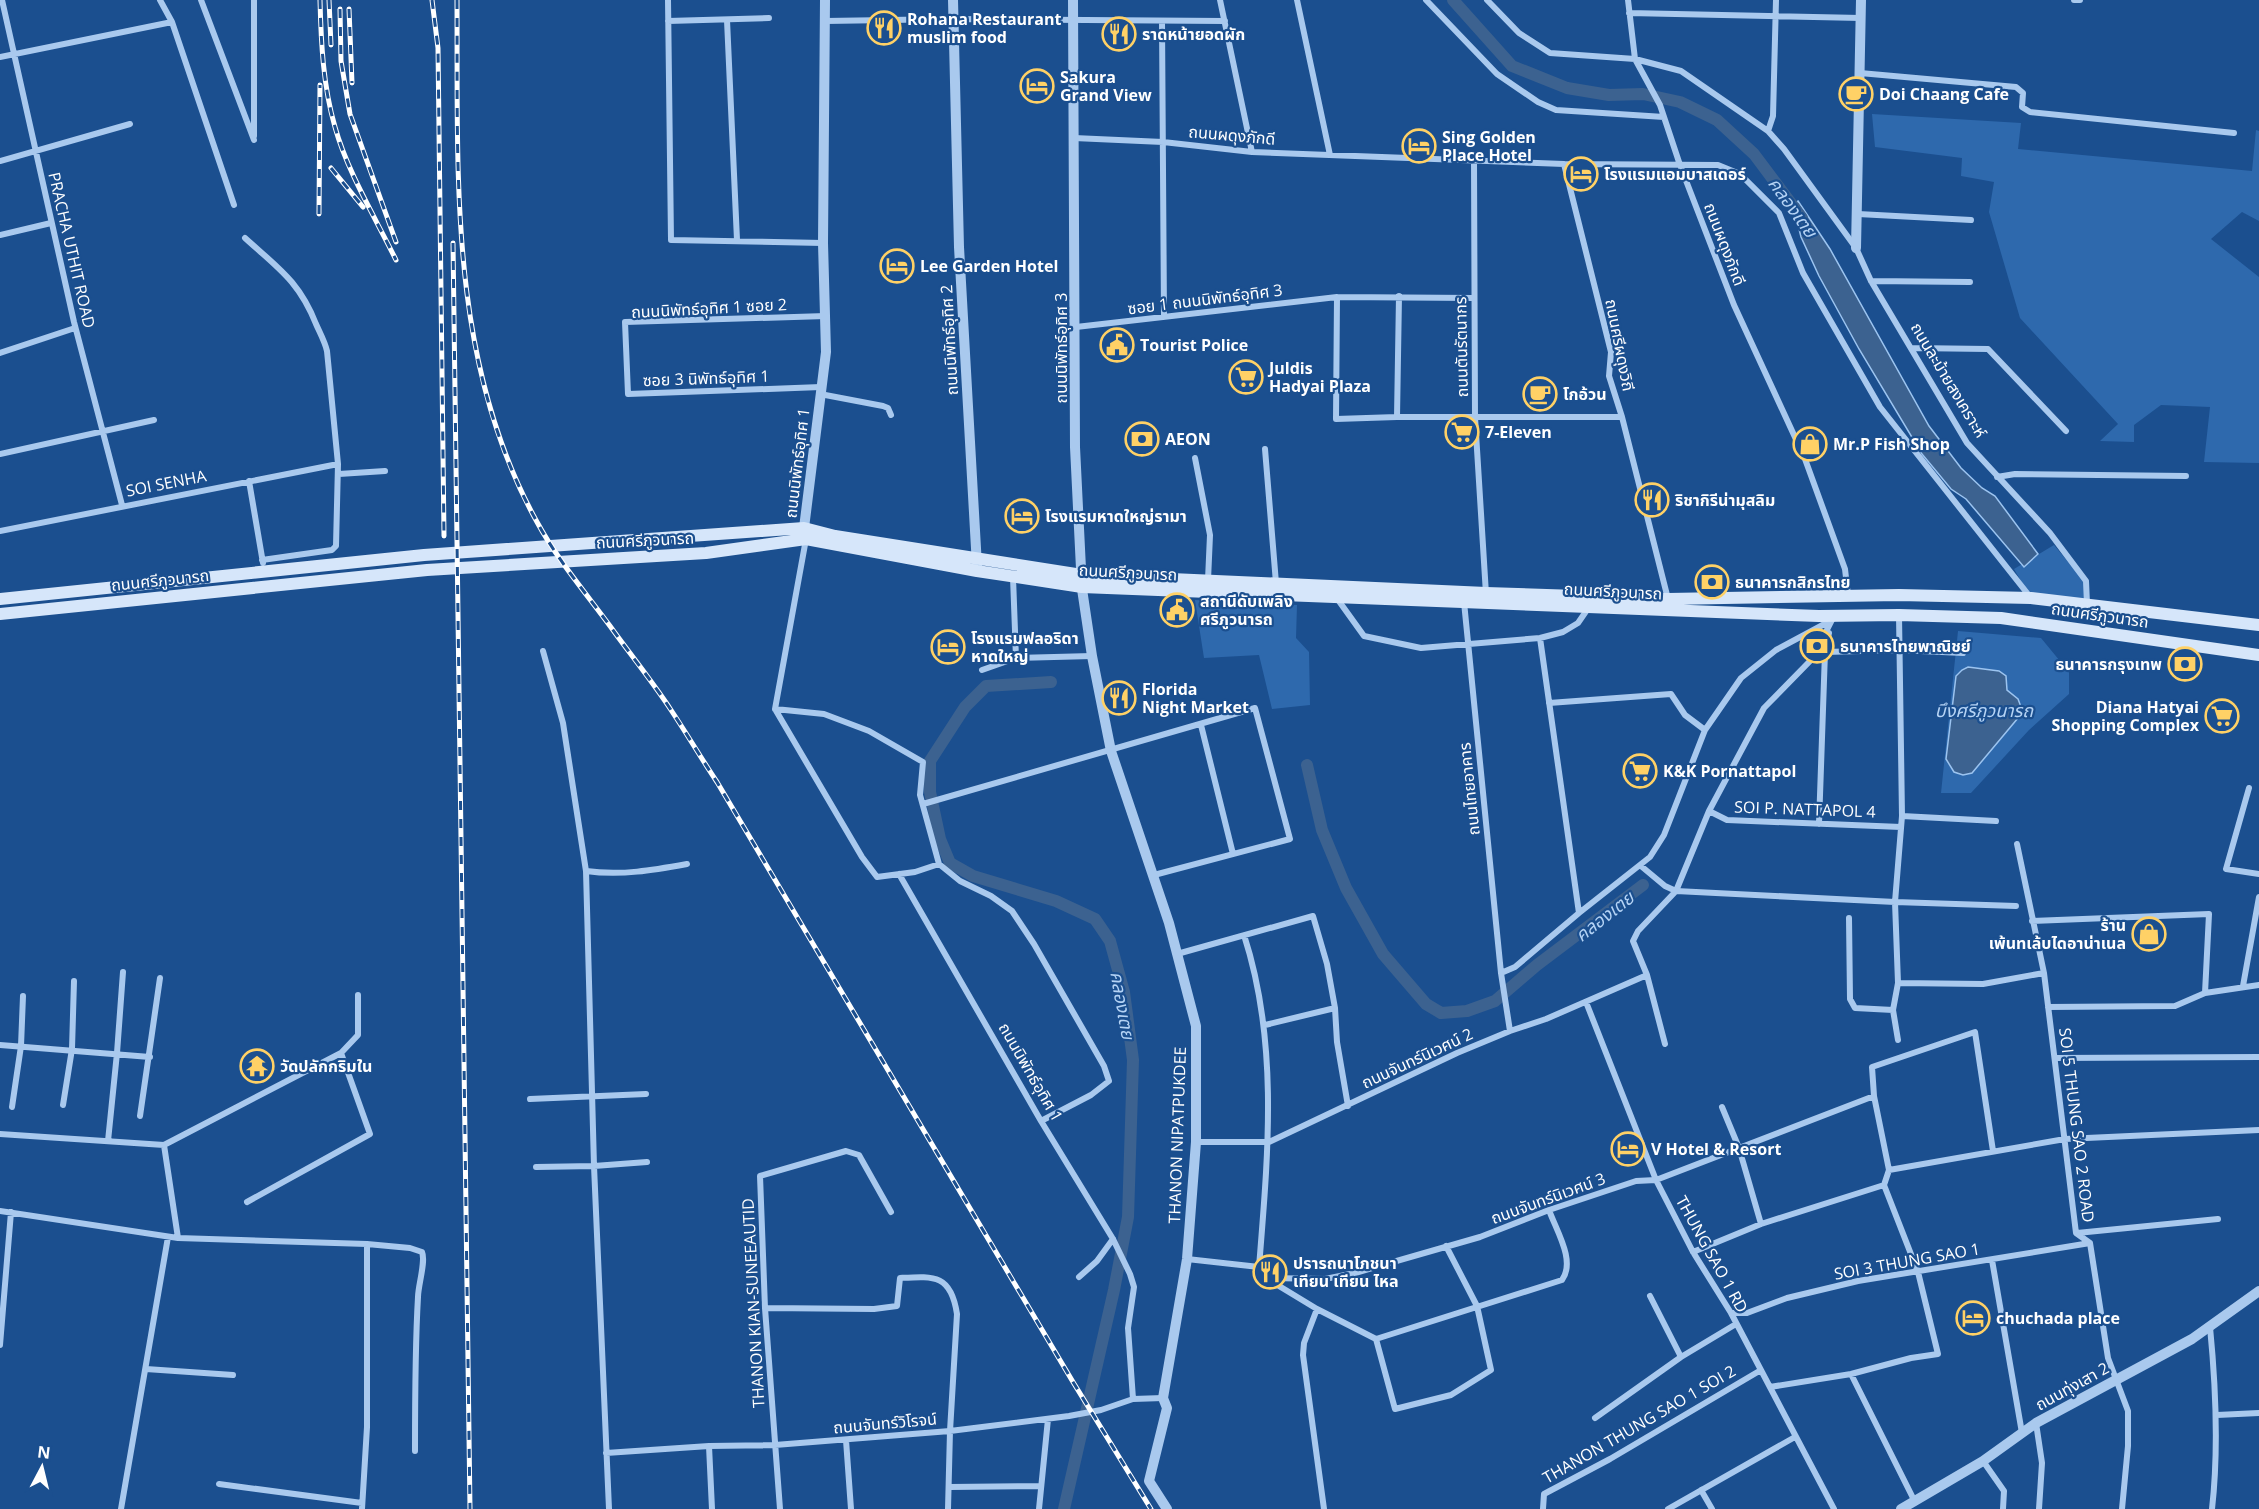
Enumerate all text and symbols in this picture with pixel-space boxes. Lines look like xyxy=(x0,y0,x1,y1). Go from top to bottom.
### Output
place label: Rohana Restaurant muslim food xyxy=(907,8,1062,48)
restaurant icon: Rohana Restaurant muslim food xyxy=(866,10,902,46)
restaurant icon: ราดหน้ายอดผัก xyxy=(1101,16,1137,52)
place label: ราดหน้ายอดผัก xyxy=(1142,23,1245,45)
place label: Sakura Grand View xyxy=(1060,66,1152,106)
hotel icon: Sakura Grand View xyxy=(1019,68,1055,104)
cafe icon: Doi Chaang Cafe xyxy=(1838,76,1874,112)
place label: Doi Chaang Cafe xyxy=(1879,83,2009,105)
street label: ถนนผดุงภักดี xyxy=(1188,120,1276,150)
place label: Sing Golden Place Hotel xyxy=(1442,126,1536,166)
hotel icon: Sing Golden Place Hotel xyxy=(1401,128,1437,164)
hotel icon: โรงแรมแอมบาสเดอร์ xyxy=(1563,156,1599,192)
place label: โรงแรมแอมบาสเดอร์ xyxy=(1604,163,1746,185)
street label: PRACHA UTHIT ROAD xyxy=(43,170,101,330)
water label: คลองเตย xyxy=(1763,172,1824,243)
street label: ถนนผดุงภักดี xyxy=(1699,199,1751,289)
hotel icon: Lee Garden Hotel xyxy=(879,248,915,284)
place label: Lee Garden Hotel xyxy=(920,255,1058,277)
street label: ซอย 1 ถนนนิพัทธ์อุทิศ 3 xyxy=(1126,279,1284,319)
street label: ถนนนิพัทธ์อุทิศ 2 xyxy=(935,284,963,396)
street label: ถนนนิพัทธ์อุทิศ 1 ซอย 2 xyxy=(631,293,787,323)
street label: ถนนนิพัทธ์อุทิศ 3 xyxy=(1050,293,1072,403)
street label: ถนนตันรัตนากร xyxy=(1449,296,1473,398)
street label: ถนนศรีผดุงวิถี xyxy=(1600,297,1640,393)
street label: ถนนละม้ายสงเคราะห์ xyxy=(1906,318,1992,442)
public building icon: Tourist Police xyxy=(1099,327,1135,363)
place label: Tourist Police xyxy=(1140,334,1248,356)
place label: Juldis Hadyai Plaza xyxy=(1267,357,1371,397)
supermarket icon: Juldis Hadyai Plaza xyxy=(1228,359,1264,395)
street label: ซอย 3 นิพัทธ์อุทิศ 1 xyxy=(642,365,770,391)
cafe icon: โกอ้วน xyxy=(1522,376,1558,412)
place label: โกอ้วน xyxy=(1563,383,1607,405)
street label: ถนนนิพัทธ์อุทิศ 1 xyxy=(779,407,815,519)
supermarket icon: 7-Eleven xyxy=(1444,414,1480,450)
bank icon: AEON xyxy=(1124,421,1160,457)
place label: 7-Eleven xyxy=(1485,421,1552,443)
shop icon: Mr.P Fish Shop xyxy=(1792,426,1828,462)
place label: AEON xyxy=(1165,428,1211,450)
place label: Mr.P Fish Shop xyxy=(1833,433,1950,455)
street label: SOI SENHA xyxy=(124,464,209,502)
restaurant icon: ริชากิรีน่ามุสลิม xyxy=(1634,482,1670,518)
place label: ริชากิรีน่ามุสลิม xyxy=(1674,489,1775,511)
hotel icon: โรงแรมหาดใหญ่รามา xyxy=(1004,498,1040,534)
place label: โรงแรมหาดใหญ่รามา xyxy=(1045,505,1187,527)
street label: ถนนศรีภูวนารถ xyxy=(595,526,695,554)
street label: ถนนศรีภูวนารถ xyxy=(1078,558,1178,586)
street label: ถนนศรีภูวนารถ xyxy=(110,564,210,596)
bank icon: ธนาคารกสิกรไทย xyxy=(1694,564,1730,600)
place label: ธนาคารกสิกรไทย xyxy=(1735,571,1851,593)
street label: ถนนศรีภูวนารถ xyxy=(1563,577,1663,605)
place label: สถานีดับเพลิง ศรีภูวนารถ xyxy=(1200,590,1293,630)
public building icon: สถานีดับเพลิง ศรีภูวนารถ xyxy=(1159,592,1195,628)
street label: ถนนศรีภูวนารถ xyxy=(2050,597,2150,633)
place label: โรงแรมฟลอริดา หาดใหญ่ xyxy=(971,627,1079,667)
bank icon: ธนาคารไทยพาณิชย์ xyxy=(1799,628,1835,664)
hotel icon: โรงแรมฟลอริดา หาดใหญ่ xyxy=(930,629,966,665)
place label: ธนาคารไทยพาณิชย์ xyxy=(1840,635,1971,657)
bank icon: ธนาคารกรุงเทพ xyxy=(2167,646,2203,682)
place label: ธนาคารกรุงเทพ xyxy=(2055,653,2162,675)
place label: Florida Night Market xyxy=(1142,678,1249,718)
restaurant icon: Florida Night Market xyxy=(1101,680,1137,716)
place label: Diana Hatyai Shopping Complex xyxy=(2051,696,2200,736)
water label: บึงศรีภูวนารถ xyxy=(1935,698,2034,722)
supermarket icon: Diana Hatyai Shopping Complex xyxy=(2204,698,2240,734)
street label: ถนนไทยอาคาร xyxy=(1453,741,1485,836)
supermarket icon: K&K Pornattapol xyxy=(1622,753,1658,789)
place label: K&K Pornattapol xyxy=(1663,760,1796,782)
street label: SOI P. NATTAPOL 4 xyxy=(1734,796,1876,822)
water label: คลองเตย xyxy=(1570,885,1639,947)
place label: ร้าน เพ้นทเล้บไดอาน่าเนล xyxy=(1989,914,2126,954)
shop icon: ร้าน เพ้นทเล้บไดอาน่าเนล xyxy=(2131,916,2167,952)
water label: คลองเตย xyxy=(1105,969,1141,1042)
street label: ถนนนิพัทธ์อุทิศ 1 xyxy=(994,1018,1068,1126)
street label: ถนนจันทร์นิเวศน์ 2 xyxy=(1358,1023,1476,1093)
street label: SOI 5 THUNG SAO 2 ROAD xyxy=(2054,1026,2100,1224)
street label: THANON NIPATPUKDEE xyxy=(1163,1046,1191,1224)
temple icon: วัดปลักกริมใน xyxy=(239,1048,275,1084)
place label: วัดปลักกริมใน xyxy=(280,1055,372,1077)
hotel icon: V Hotel & Resort xyxy=(1610,1131,1646,1167)
place label: V Hotel & Resort xyxy=(1651,1138,1781,1160)
street label: ถนนจันทร์นิเวศน์ 3 xyxy=(1488,1167,1608,1229)
street label: THUNG SAO 1 RD xyxy=(1671,1192,1753,1316)
street label: THANON KIAN-SUNEEAUTID xyxy=(737,1198,769,1408)
street label: SOI 3 THUNG SAO 1 xyxy=(1832,1237,1982,1285)
place label: ปรารถนาโภชนา เทียน เทียน ไหล xyxy=(1293,1252,1399,1292)
restaurant icon: ปรารถนาโภชนา เทียน เทียน ไหล xyxy=(1252,1254,1288,1290)
hotel icon: chuchada place xyxy=(1955,1300,1991,1336)
place label: chuchada place xyxy=(1996,1307,2120,1329)
street label: ถนนทุ่งเสา 2 xyxy=(2031,1357,2113,1415)
street label: THANON THUNG SAO 1 SOI 2 xyxy=(1539,1360,1739,1488)
street label: ถนนจันทร์วิโรจน์ xyxy=(832,1408,938,1438)
north arrow xyxy=(12,1437,72,1497)
text: N xyxy=(36,1440,52,1464)

